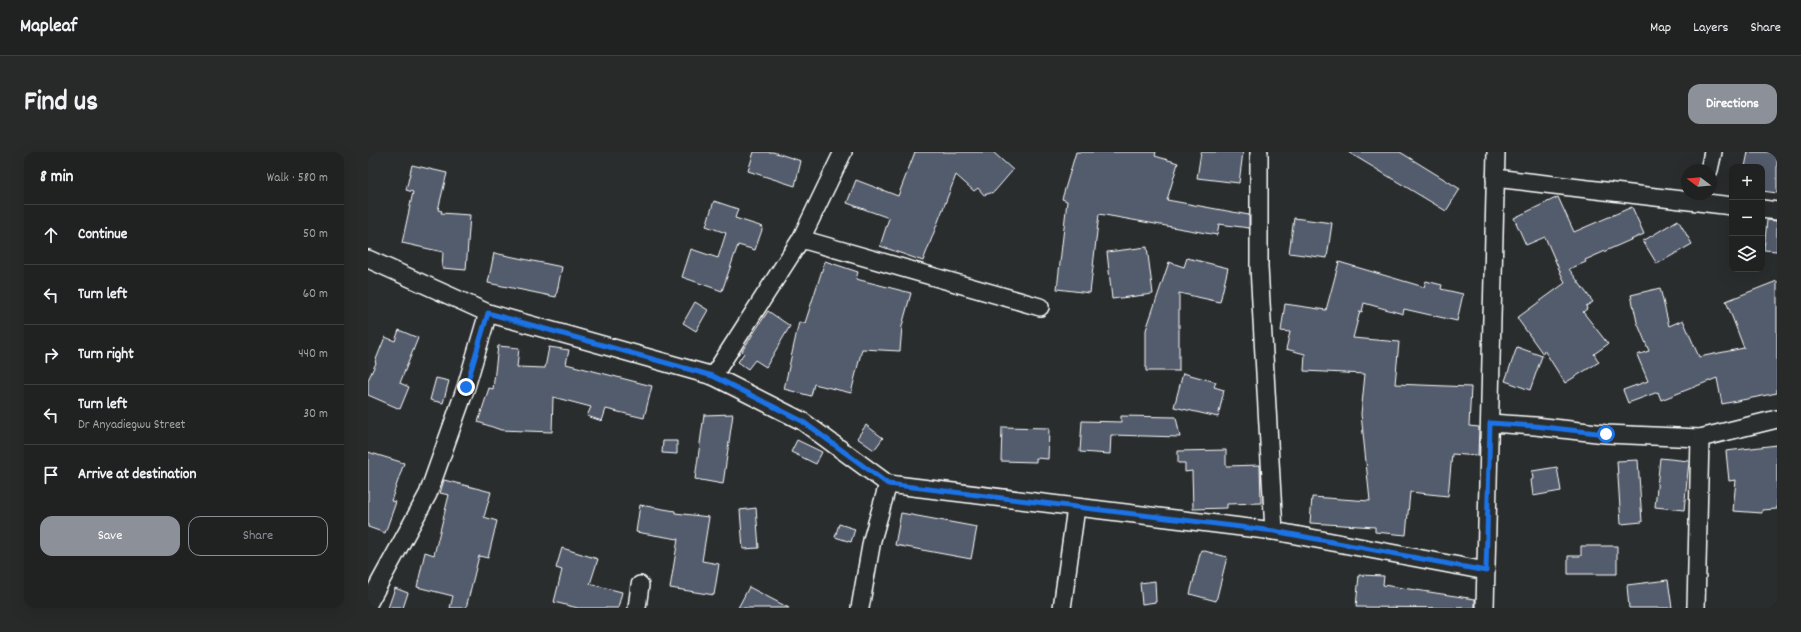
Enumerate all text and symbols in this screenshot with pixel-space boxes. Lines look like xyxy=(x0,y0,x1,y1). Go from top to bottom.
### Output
text: Mapleaf xyxy=(20,14,77,41)
text: Map xyxy=(1650,18,1671,38)
text: Layers xyxy=(1693,18,1728,38)
text: Share xyxy=(1750,18,1781,38)
text: Find us xyxy=(24,84,98,124)
button: Directions xyxy=(1688,84,1777,124)
north arrow xyxy=(1681,164,1717,200)
map controls xyxy=(1729,164,1765,272)
button: + xyxy=(1729,164,1765,200)
text: 8 min xyxy=(40,166,73,190)
text: Walk · 580 m xyxy=(267,169,328,188)
button: − xyxy=(1729,200,1765,236)
icon: ahead xyxy=(40,224,62,246)
text: Continue xyxy=(78,224,127,246)
text: 50 m xyxy=(303,225,328,244)
button: layers xyxy=(1729,236,1765,272)
icon: left xyxy=(40,284,62,306)
text: Turn left xyxy=(78,284,127,306)
text: 60 m xyxy=(303,285,328,304)
icon: right xyxy=(40,344,62,366)
text: Turn right xyxy=(78,344,134,366)
text: 440 m xyxy=(298,345,328,364)
route end xyxy=(457,378,475,396)
text: Turn left xyxy=(78,394,127,416)
icon: left xyxy=(40,404,62,426)
text: 30 m xyxy=(303,405,328,424)
text: Dr Anyadiegwu Street xyxy=(78,416,185,435)
route start xyxy=(1597,425,1615,443)
icon: arrive xyxy=(40,464,62,486)
text: Arrive at destination xyxy=(78,464,196,486)
button: Save xyxy=(40,516,180,556)
button: Share xyxy=(188,516,328,556)

